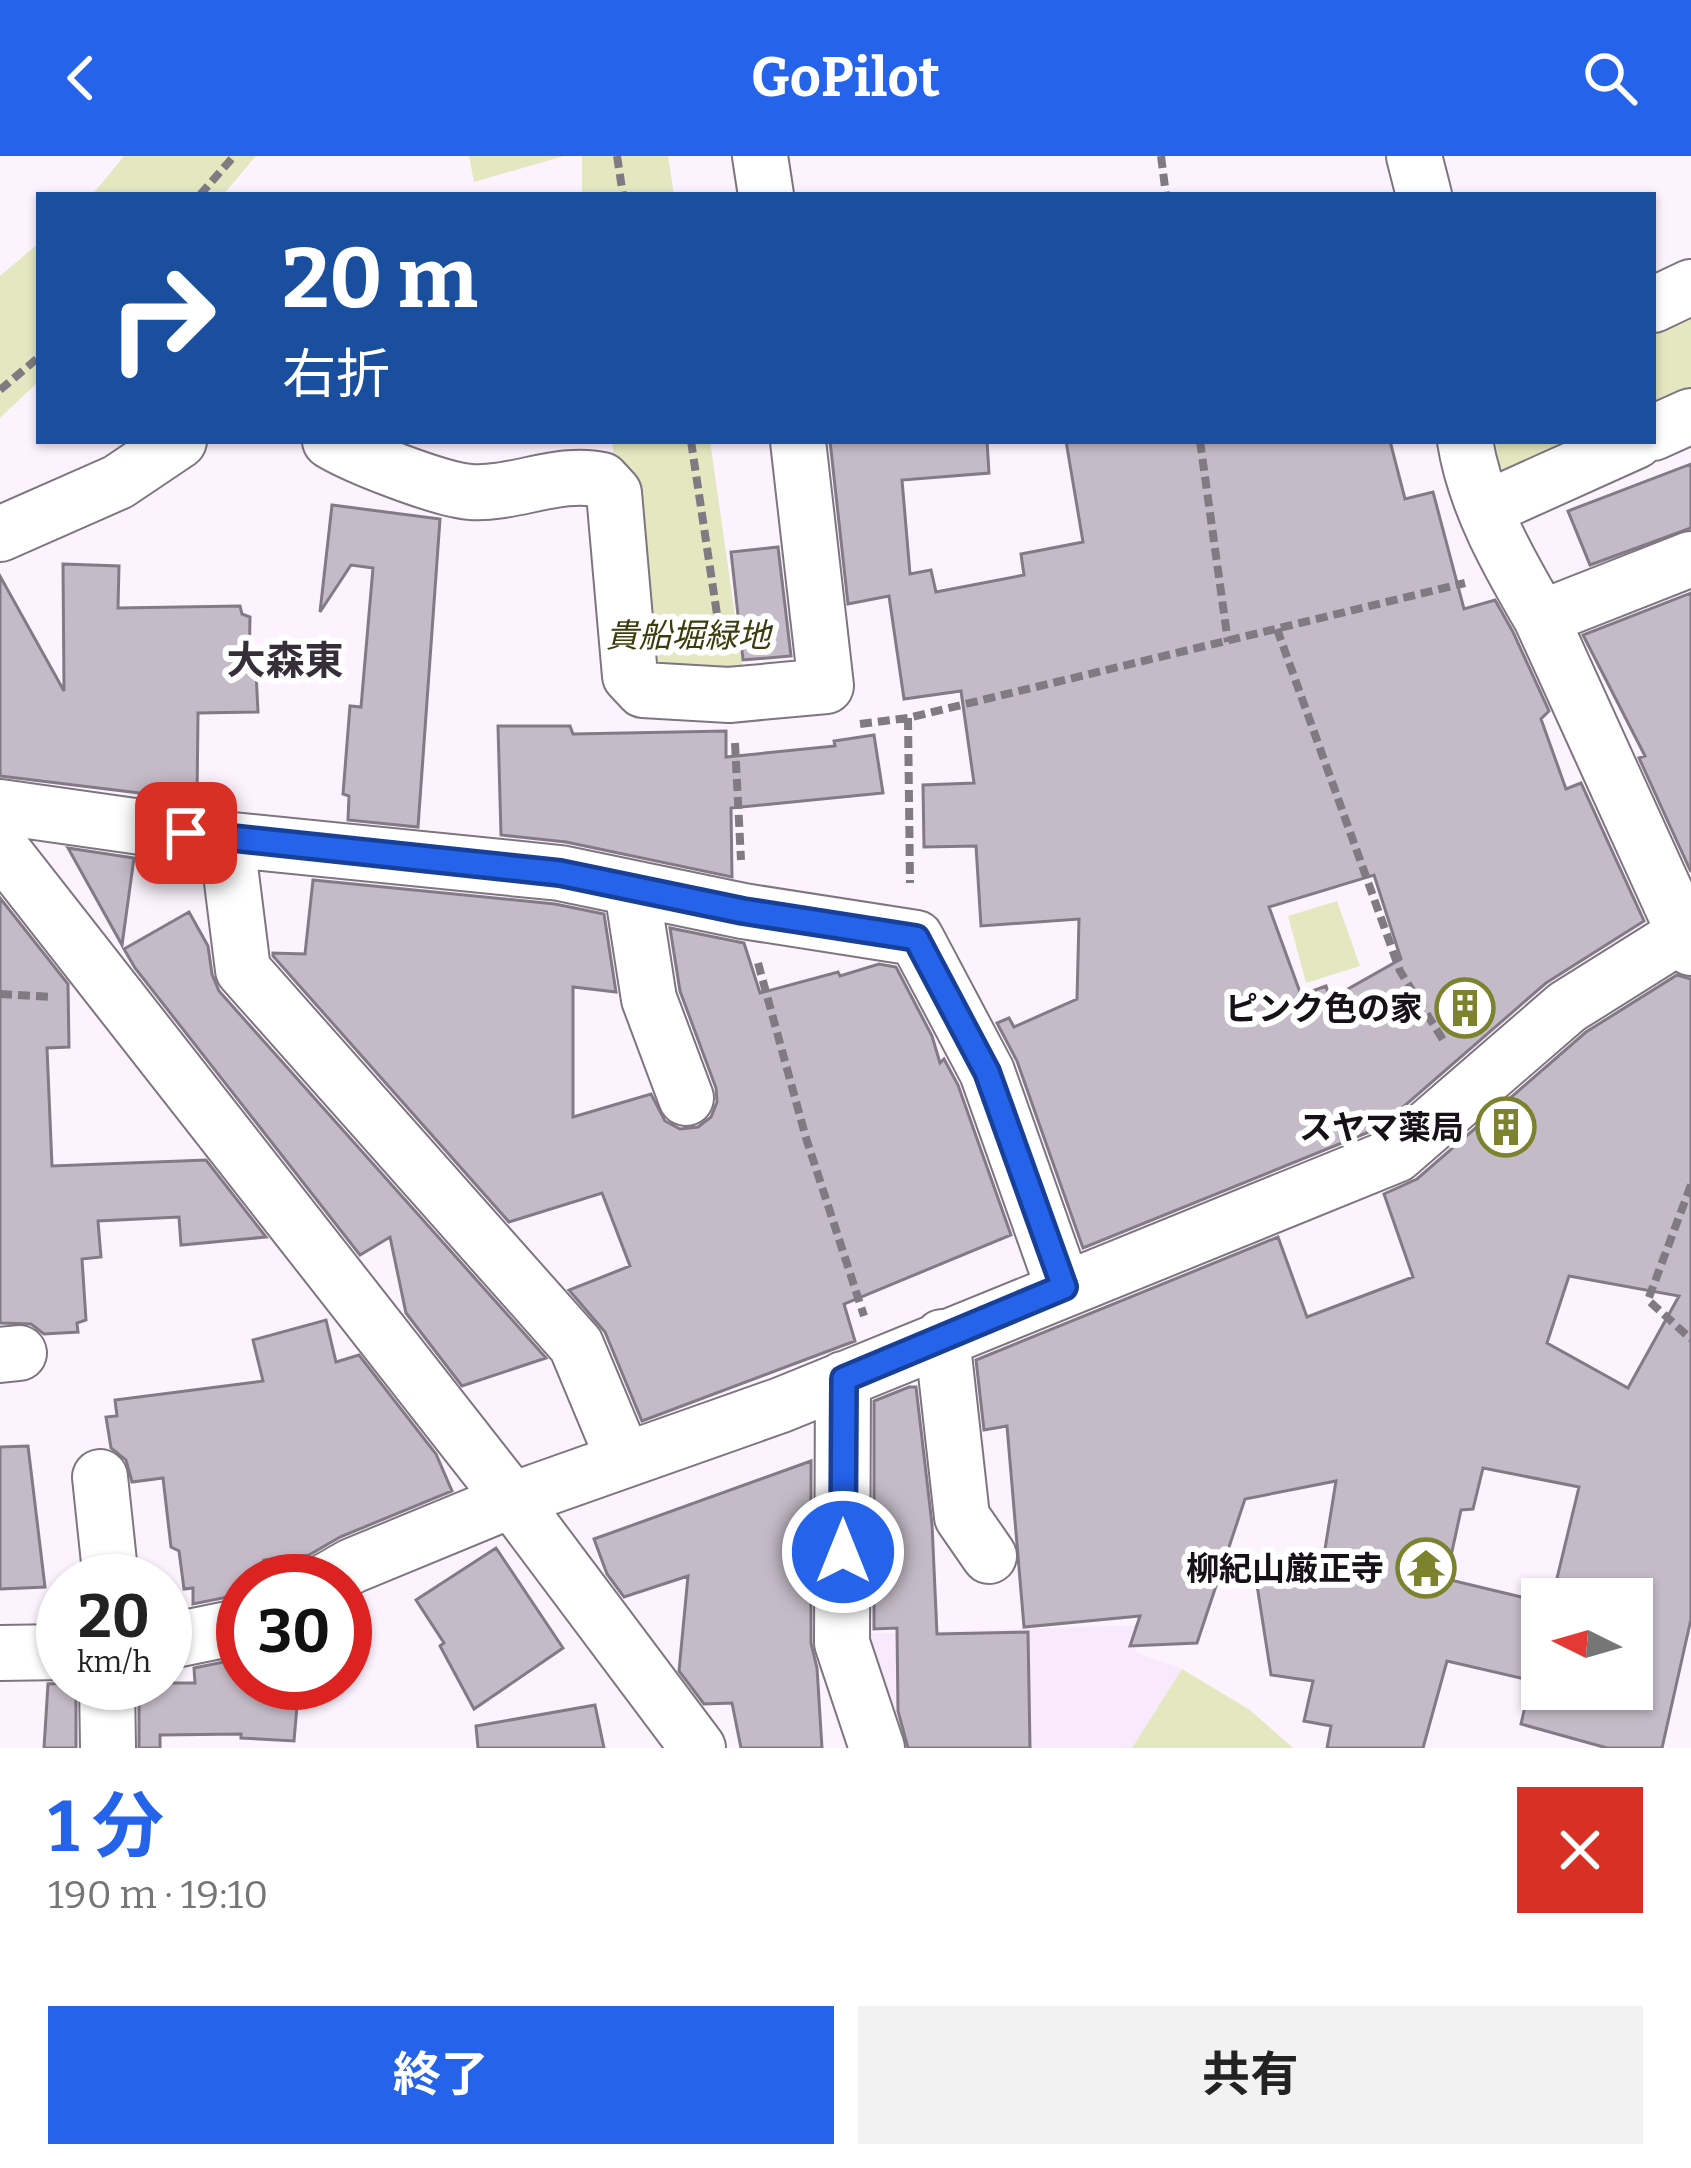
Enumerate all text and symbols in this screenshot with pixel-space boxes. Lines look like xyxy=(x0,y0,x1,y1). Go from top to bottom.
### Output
icon: back xyxy=(48,45,114,111)
icon: search xyxy=(1577,45,1643,111)
text: GoPilot xyxy=(751,46,940,110)
text: 20 m xyxy=(282,228,478,329)
icon: right xyxy=(84,240,240,396)
text: 右折 xyxy=(282,343,390,407)
park label: 貴船堀緑地 xyxy=(606,616,774,656)
district label: 大森東 xyxy=(226,638,344,684)
pin xyxy=(135,782,237,884)
icon: arrive xyxy=(153,800,219,866)
building icon: ピンク色の家 xyxy=(1434,977,1496,1039)
place label: ピンク色の家 xyxy=(1225,989,1423,1029)
building icon: スヤマ薬局 xyxy=(1475,1096,1537,1158)
place label: スヤマ薬局 xyxy=(1299,1108,1464,1148)
position arrow xyxy=(780,1489,906,1615)
temple icon: 柳紀山厳正寺 xyxy=(1395,1537,1457,1599)
place label: 柳紀山厳正寺 xyxy=(1186,1549,1384,1589)
speed limit sign: 30 xyxy=(216,1554,372,1710)
north arrow xyxy=(1521,1578,1653,1710)
map controls xyxy=(1521,1578,1653,1710)
text: 20 xyxy=(78,1581,150,1653)
text: km/h xyxy=(77,1644,151,1680)
text: 1 分 xyxy=(48,1784,164,1870)
button: close xyxy=(1517,1787,1643,1913)
text: 190 m · 19:10 xyxy=(48,1872,268,1918)
button: 終了 xyxy=(48,2006,834,2144)
button: 共有 xyxy=(858,2006,1643,2144)

